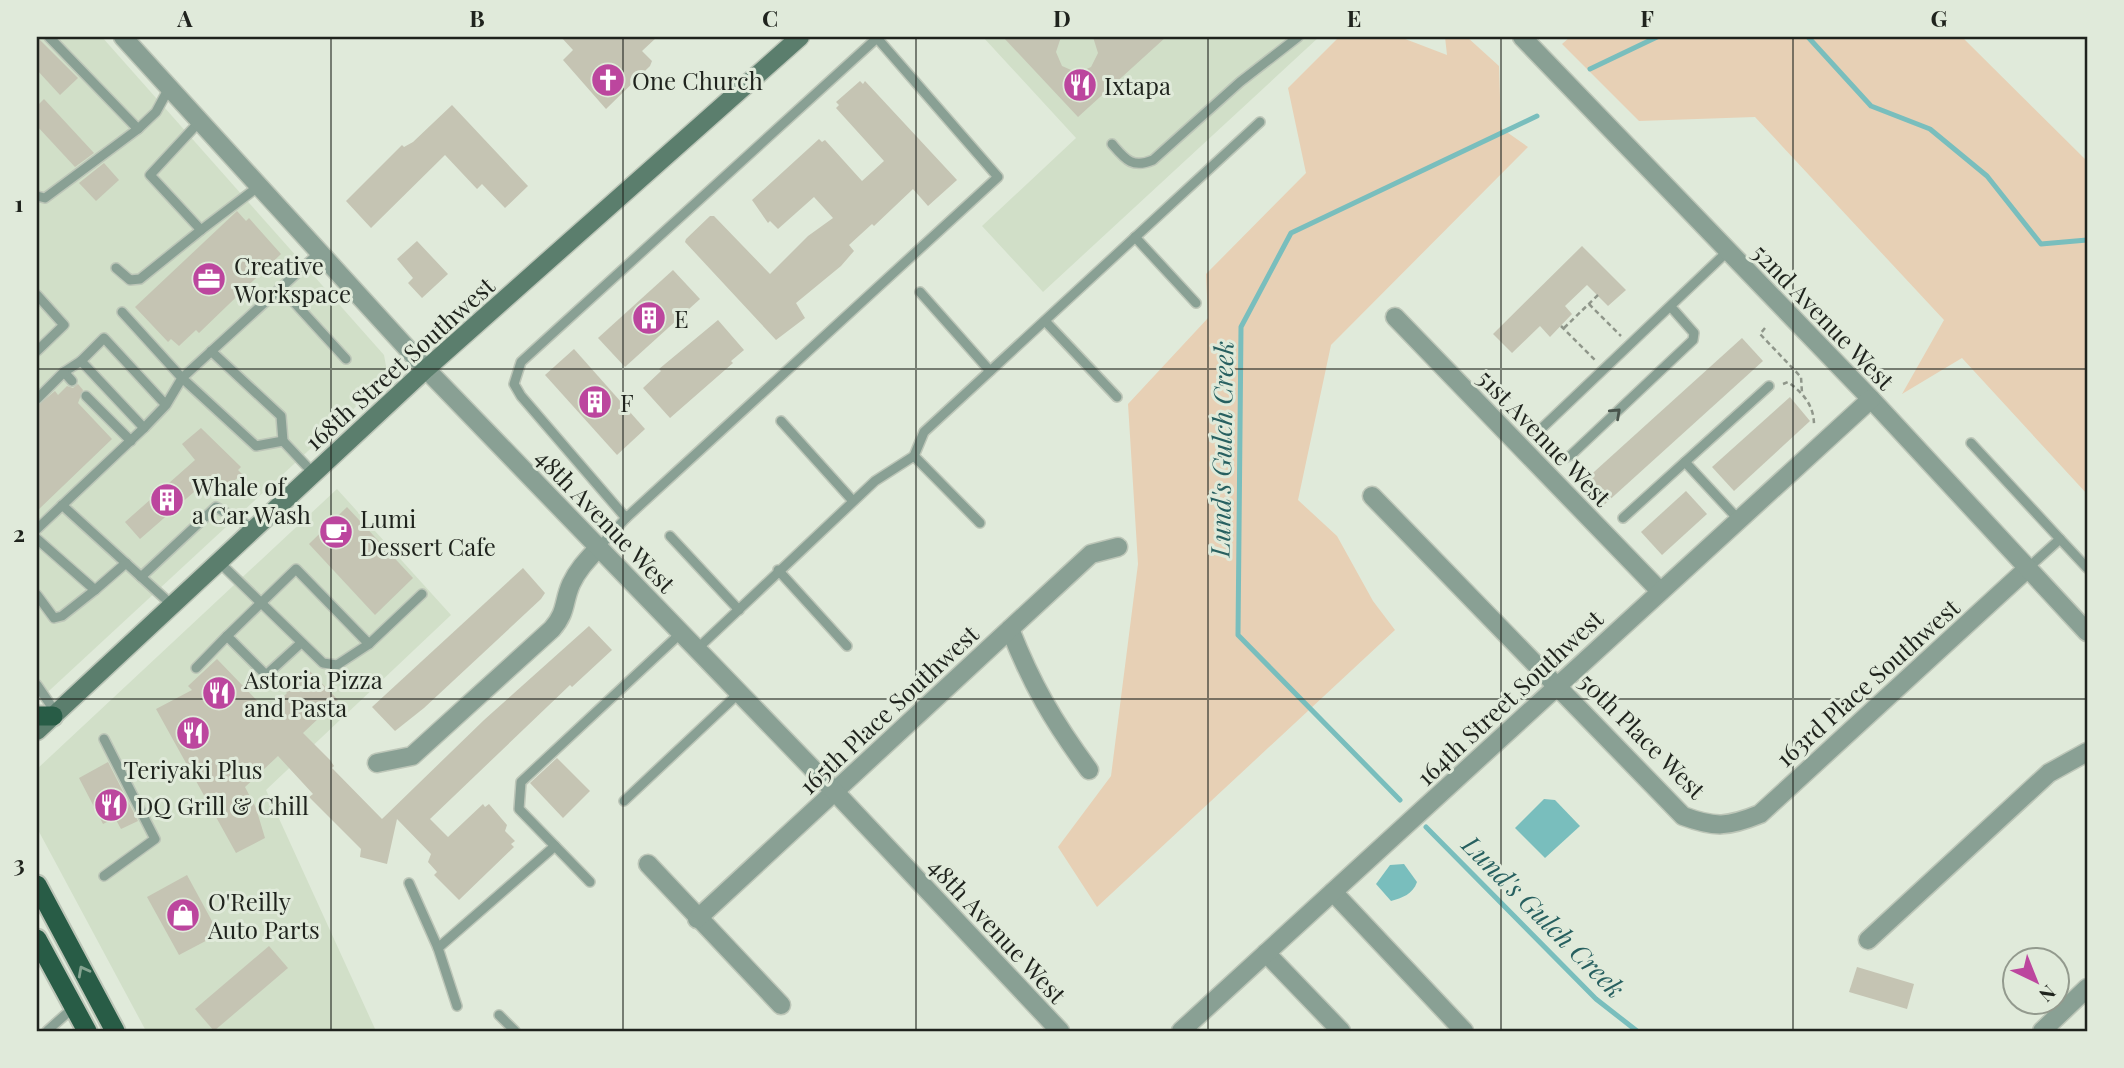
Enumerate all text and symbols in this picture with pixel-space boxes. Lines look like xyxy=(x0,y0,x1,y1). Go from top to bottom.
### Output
text: A xyxy=(176,2,193,33)
text: B xyxy=(469,2,485,33)
text: C xyxy=(762,2,778,33)
text: D xyxy=(1053,2,1071,33)
text: E xyxy=(1347,2,1361,33)
text: F xyxy=(1640,2,1654,33)
text: G xyxy=(1931,2,1948,33)
church icon: One Church xyxy=(589,61,627,99)
place label: One Church xyxy=(632,64,763,96)
restaurant icon: Ixtapa xyxy=(1061,66,1099,104)
place label: Ixtapa xyxy=(1104,69,1171,101)
text: 1 xyxy=(15,187,24,218)
street label: 52nd Avenue West xyxy=(1746,236,1902,396)
place label: Creative Workspace xyxy=(233,249,351,309)
office icon: Creative Workspace xyxy=(190,260,228,298)
street label: 168th Street Southwest xyxy=(297,269,501,457)
building icon: E xyxy=(630,299,668,337)
place label: E xyxy=(674,302,689,334)
water label: Lund's Gulch Creek xyxy=(1202,341,1240,558)
street label: 51st Avenue West xyxy=(1471,362,1619,513)
building icon: F xyxy=(576,383,614,421)
place label: F xyxy=(620,386,634,418)
one-way arrow xyxy=(1608,409,1621,421)
street label: 48th Avenue West xyxy=(529,441,683,599)
place label: Whale of a Car Wash xyxy=(191,470,311,530)
building icon: Whale of a Car Wash xyxy=(148,481,186,519)
place label: Lumi Dessert Cafe xyxy=(360,502,496,562)
cafe icon: Lumi Dessert Cafe xyxy=(317,513,355,551)
text: 2 xyxy=(13,517,25,548)
street label: 163rd Place Southwest xyxy=(1768,591,1966,773)
street label: 164th Street Southwest xyxy=(1409,602,1609,792)
street label: 165th Place Southwest xyxy=(791,617,985,801)
place label: Astoria Pizza and Pasta xyxy=(243,663,383,723)
street label: 50th Place West xyxy=(1573,665,1713,805)
restaurant icon: Astoria Pizza and Pasta xyxy=(200,674,238,712)
restaurant icon: Teriyaki Plus xyxy=(174,714,212,752)
place label: Teriyaki Plus xyxy=(123,753,263,785)
restaurant icon: DQ Grill & Chill xyxy=(92,786,130,824)
place label: DQ Grill & Chill xyxy=(136,789,309,821)
water label: Lund's Gulch Creek xyxy=(1454,826,1633,1005)
text: 3 xyxy=(13,847,25,878)
street label: 48th Avenue West xyxy=(922,850,1074,1010)
place label: O'Reilly Auto Parts xyxy=(207,885,320,945)
shop icon: O'Reilly Auto Parts xyxy=(164,896,202,934)
north arrow xyxy=(2002,946,2072,1016)
one-way arrow xyxy=(78,966,92,978)
text: N xyxy=(2034,980,2062,1009)

